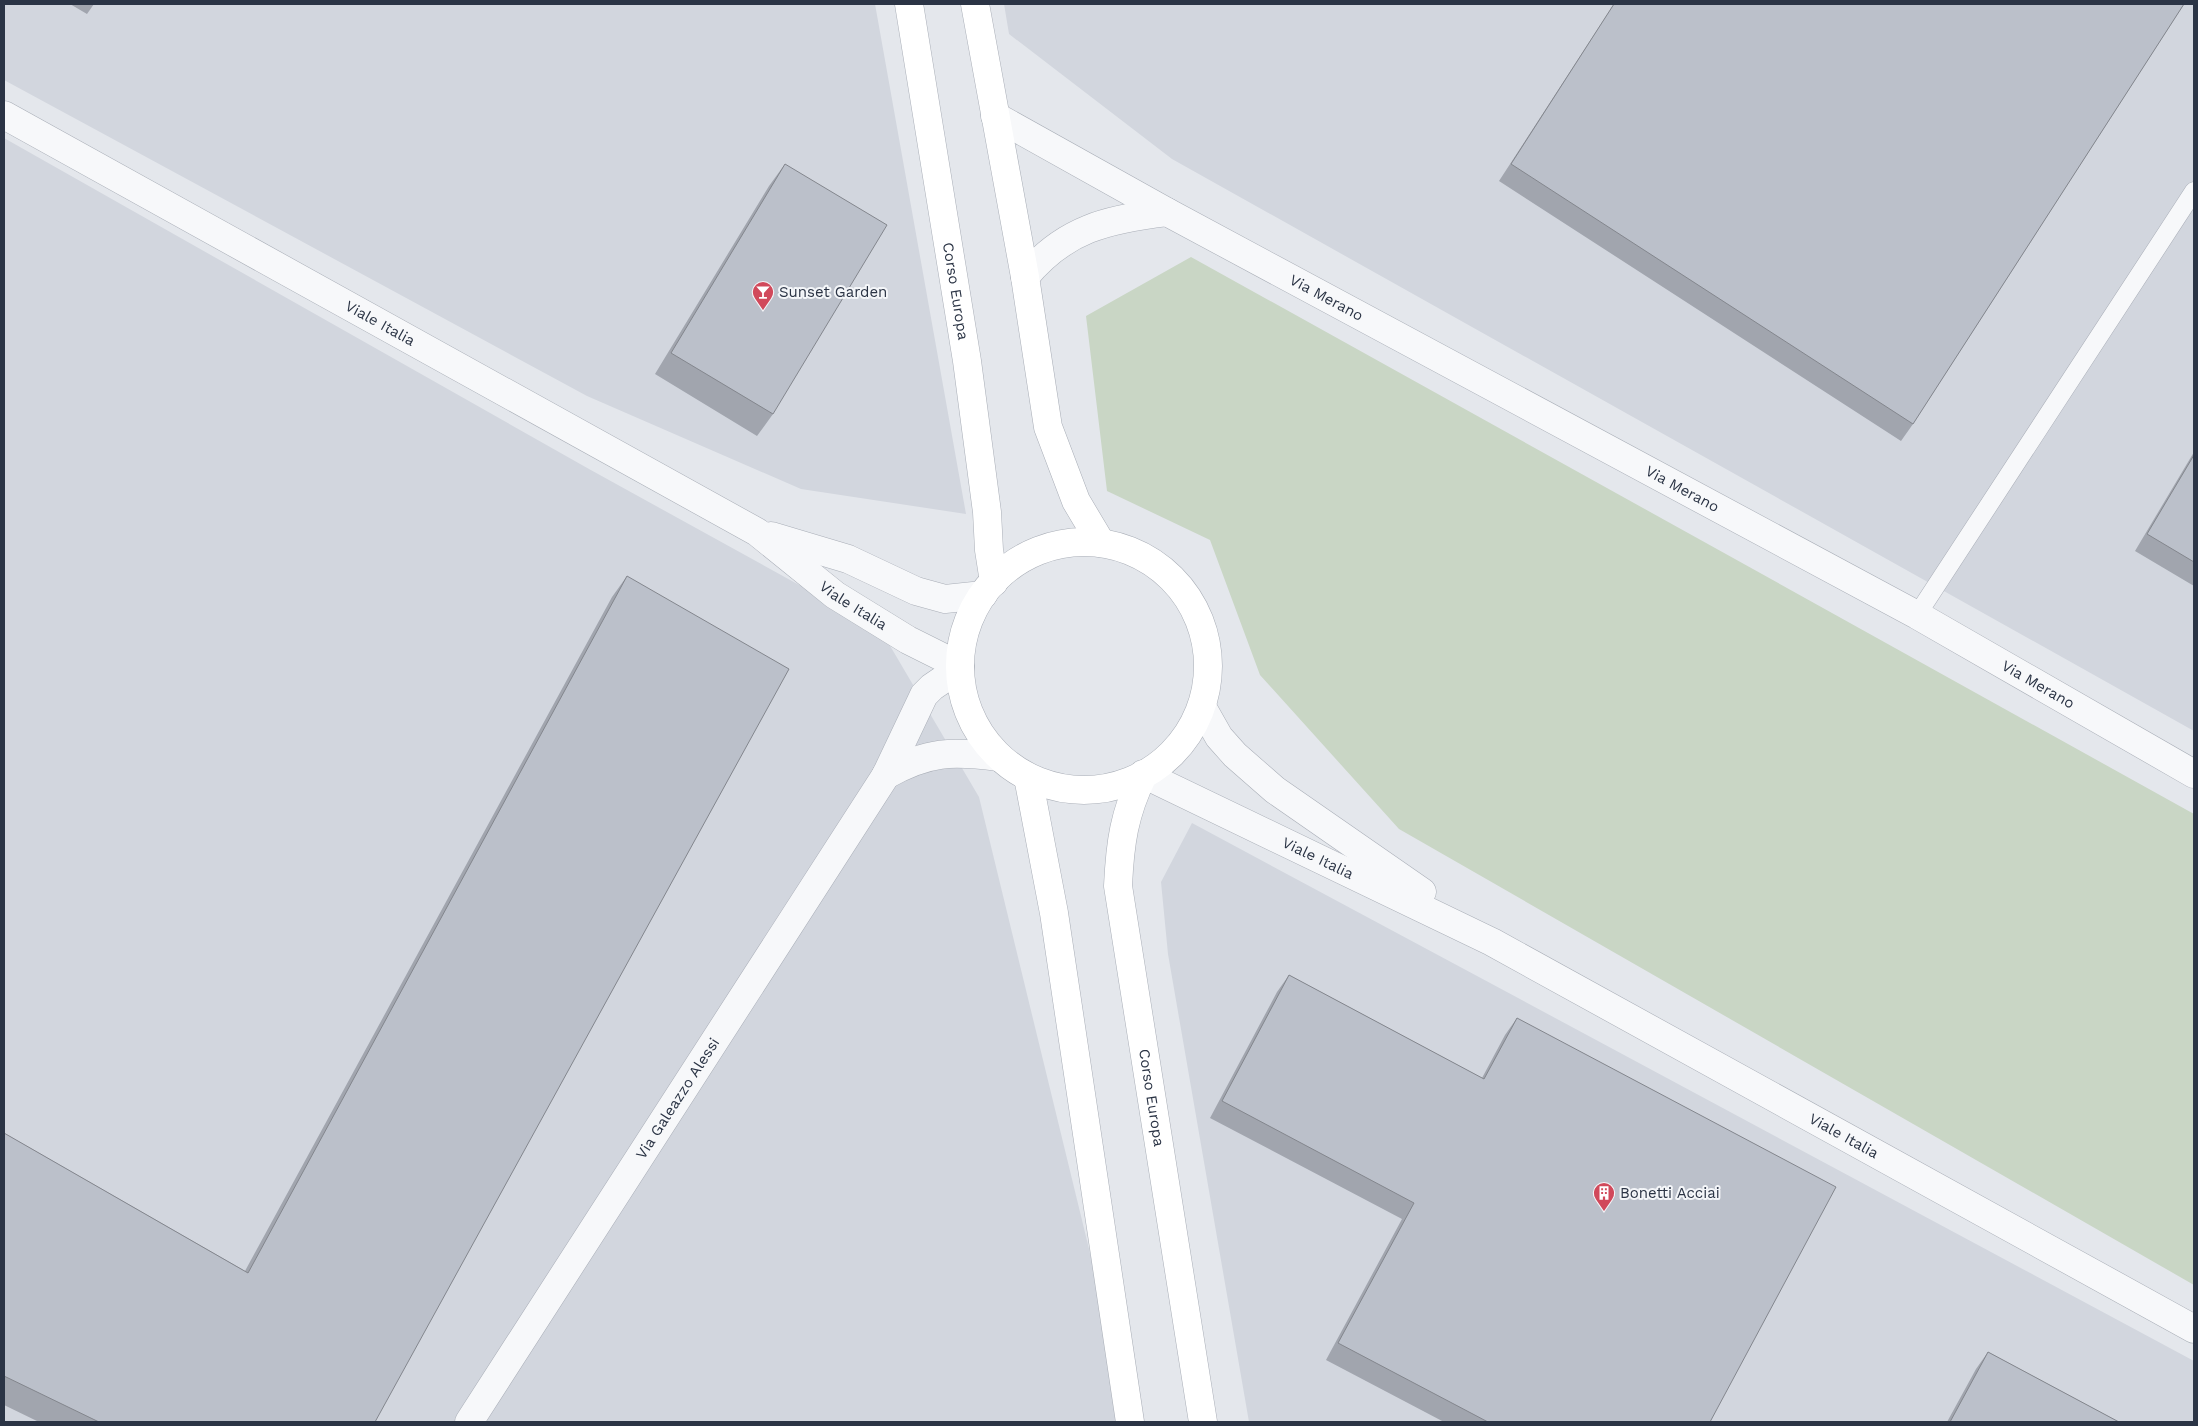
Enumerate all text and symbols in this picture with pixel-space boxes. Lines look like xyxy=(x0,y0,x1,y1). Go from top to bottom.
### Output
street label: Corso Europa xyxy=(939,241,973,342)
street label: Via Merano xyxy=(1286,271,1366,325)
bar icon: Sunset Garden xyxy=(751,280,775,311)
place label: Sunset Garden xyxy=(779,283,887,301)
street label: Viale Italia xyxy=(342,297,419,350)
street label: Via Merano xyxy=(1642,462,1722,516)
street label: Viale Italia xyxy=(816,577,891,634)
street label: Via Merano xyxy=(1998,657,2078,712)
street label: Viale Italia xyxy=(1279,833,1357,883)
street label: Via Galeazzo Alessi xyxy=(632,1034,723,1162)
street label: Corso Europa xyxy=(1135,1048,1168,1148)
street label: Viale Italia xyxy=(1806,1109,1882,1163)
building icon: Bonetti Acciai xyxy=(1592,1181,1616,1212)
place label: Bonetti Acciai xyxy=(1620,1184,1720,1202)

